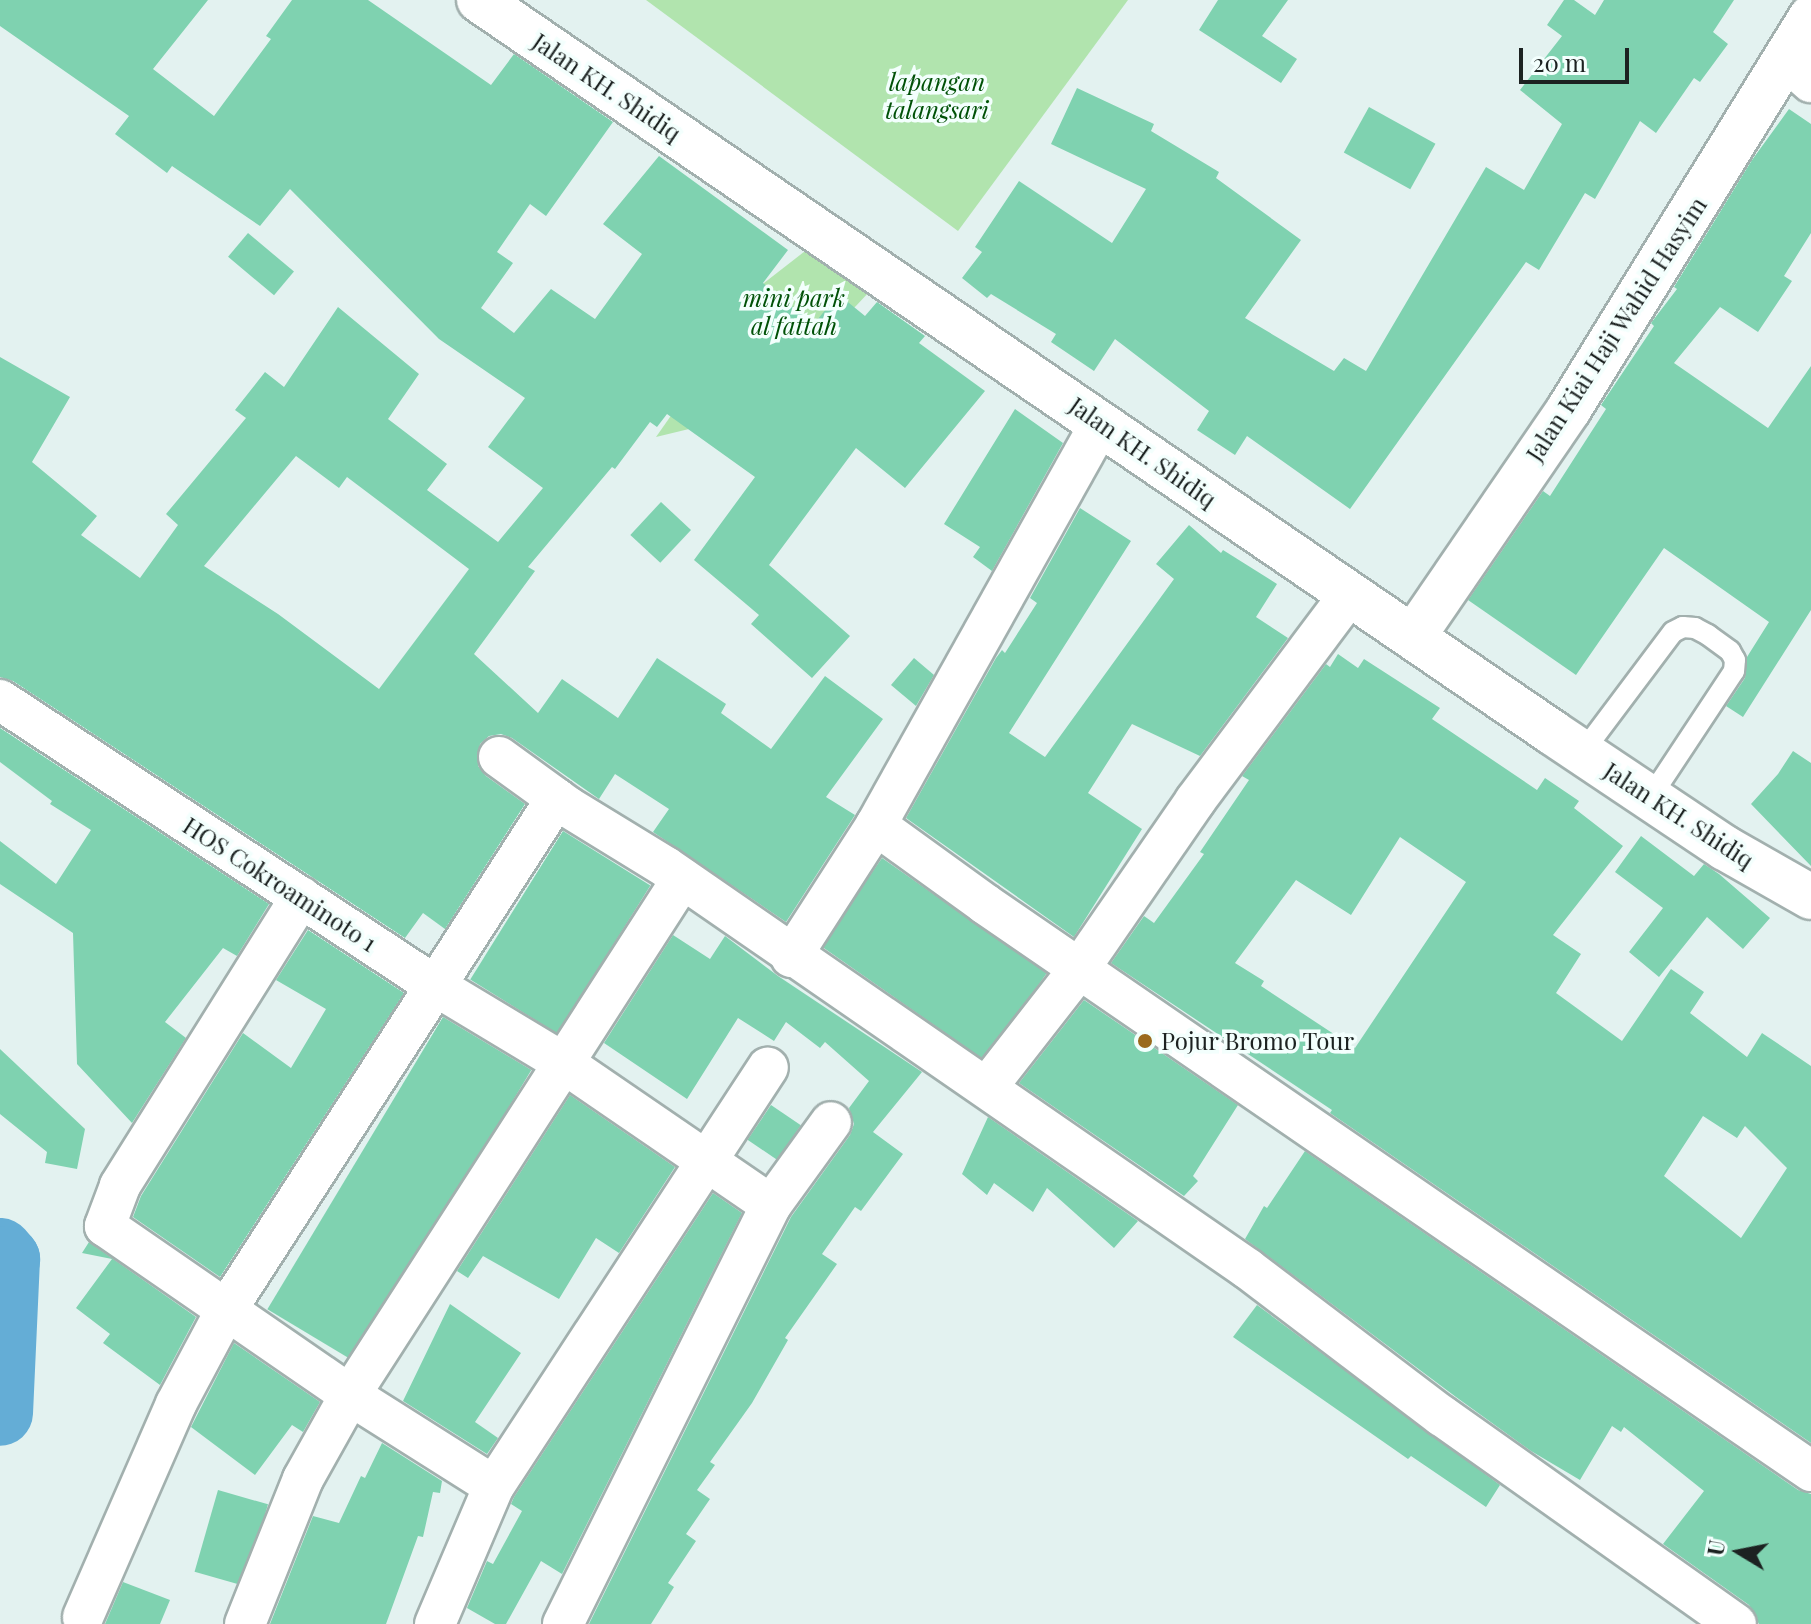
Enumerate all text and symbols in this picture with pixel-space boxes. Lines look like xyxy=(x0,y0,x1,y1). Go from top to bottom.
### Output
street label: Jalan KH. Shidiq xyxy=(527,27,687,147)
scale bar xyxy=(1523,32,1633,82)
text: 20 m xyxy=(1533,46,1586,78)
park label: lapangan talangsari xyxy=(885,68,989,124)
street label: Jalan Kiai Haji Wahid Hasyim xyxy=(1519,191,1713,467)
park label: mini park al fattah xyxy=(743,284,845,340)
street label: Jalan KH. Shidiq xyxy=(1064,391,1222,513)
street label: Jalan KH. Shidiq xyxy=(1599,756,1759,874)
street label: HOS Cokroaminoto 1 xyxy=(178,811,382,957)
place label: Pojur Bromo Tour xyxy=(1161,1027,1355,1055)
marker: Pojur Bromo Tour xyxy=(1136,1032,1154,1050)
north arrow xyxy=(1699,1512,1779,1592)
text: U xyxy=(1699,1538,1731,1558)

